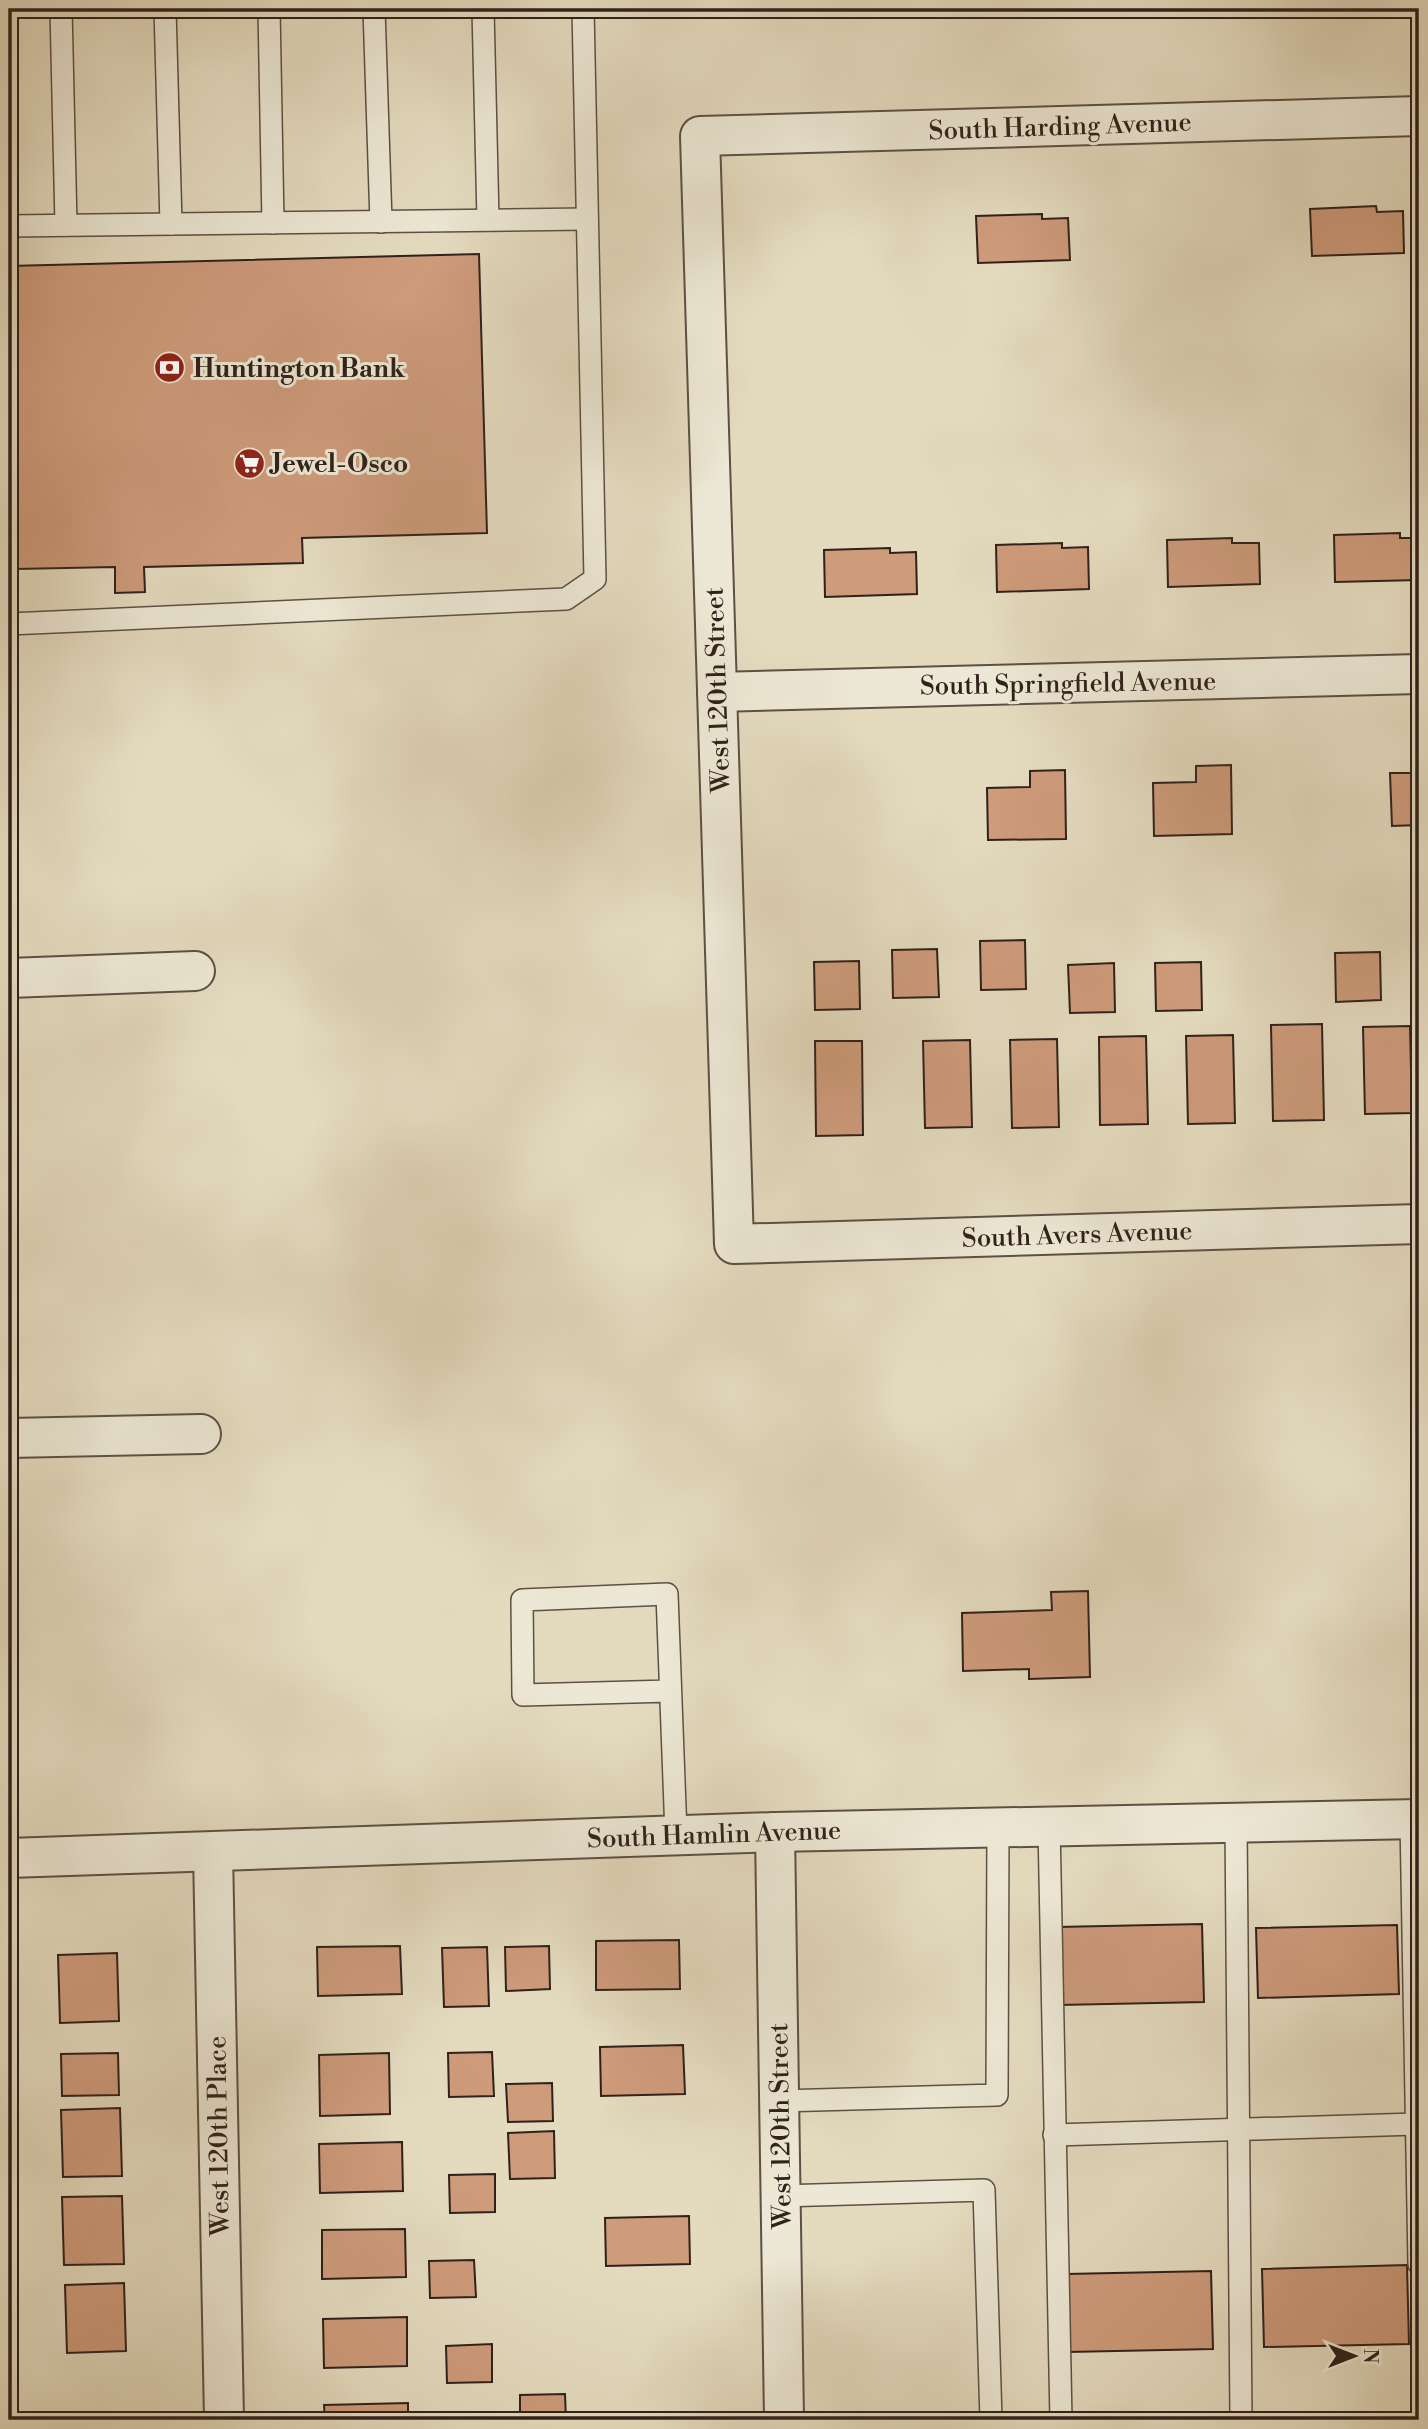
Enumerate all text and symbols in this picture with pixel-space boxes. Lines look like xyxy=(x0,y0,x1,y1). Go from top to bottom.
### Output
street label: South Harding Avenue xyxy=(928,106,1192,148)
bank icon: Huntington Bank xyxy=(153,351,187,385)
place label: Huntington Bank xyxy=(193,353,406,385)
supermarket icon: Jewel-Osco xyxy=(232,446,266,480)
place label: Jewel-Osco xyxy=(269,448,408,480)
street label: West 120th Street xyxy=(698,586,738,794)
street label: South Springfield Avenue xyxy=(919,665,1217,703)
street label: South Avers Avenue xyxy=(961,1215,1193,1255)
street label: South Hamlin Avenue xyxy=(586,1815,842,1855)
street label: West 120th Street xyxy=(763,2023,799,2230)
street label: West 120th Place xyxy=(201,2036,237,2237)
north arrow xyxy=(1320,2320,1390,2390)
text: N xyxy=(1358,2348,1382,2364)

